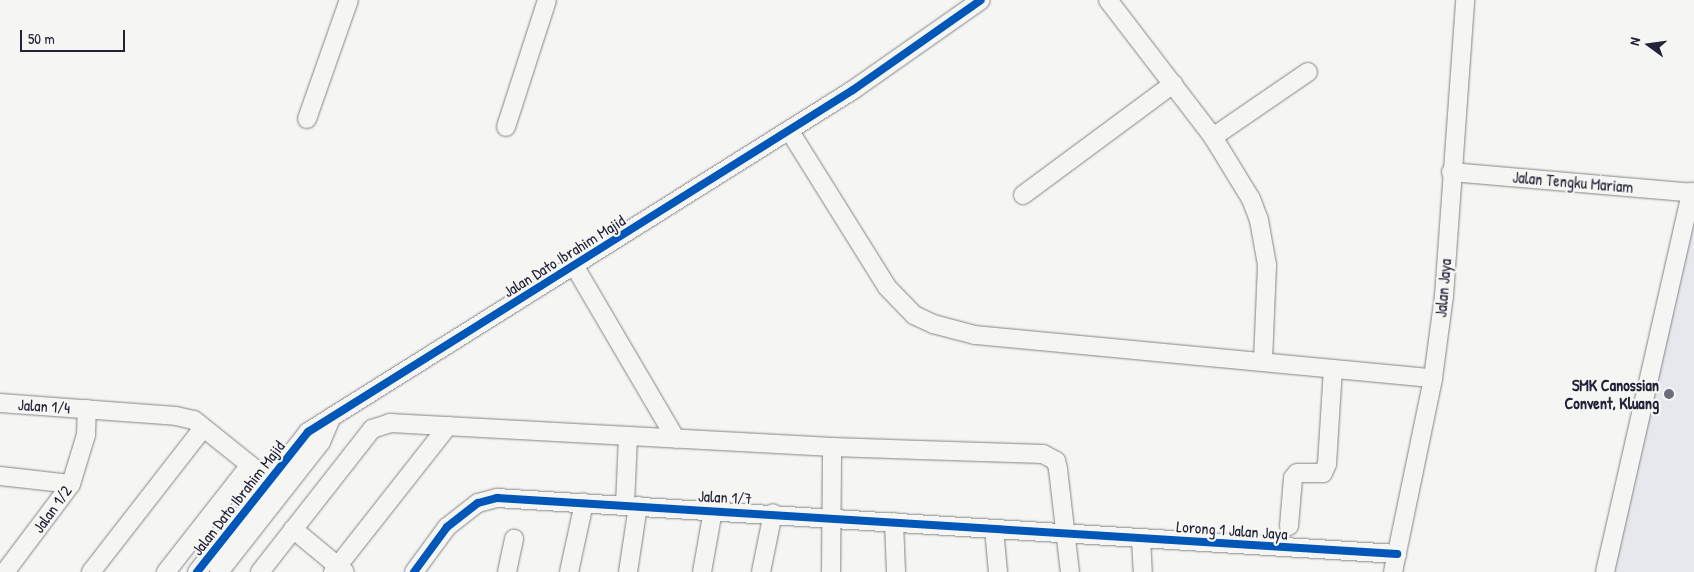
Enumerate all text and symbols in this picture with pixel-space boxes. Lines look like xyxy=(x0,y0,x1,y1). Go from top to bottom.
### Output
scale bar xyxy=(22,20,128,52)
north arrow xyxy=(1624,20,1674,70)
text: 50 m xyxy=(28,28,55,49)
text: N xyxy=(1624,35,1644,47)
street label: Jalan Tengku Mariam xyxy=(1512,167,1634,197)
street label: Jalan Dato Ibrahim Majid xyxy=(499,211,629,301)
street label: Jalan Jaya xyxy=(1431,258,1455,318)
place label: SMK Canossian Convent, Kluang xyxy=(1564,375,1659,413)
marker: SMK Canossian Convent, Kluang xyxy=(1663,388,1675,400)
street label: Jalan 1/4 xyxy=(17,395,71,417)
street label: Jalan Dato Ibrahim Majid xyxy=(187,437,289,559)
street label: Jalan 1/2 xyxy=(28,482,76,536)
street label: Jalan 1/7 xyxy=(697,486,753,508)
street label: Lorong 1 Jalan Jaya xyxy=(1176,517,1288,543)

